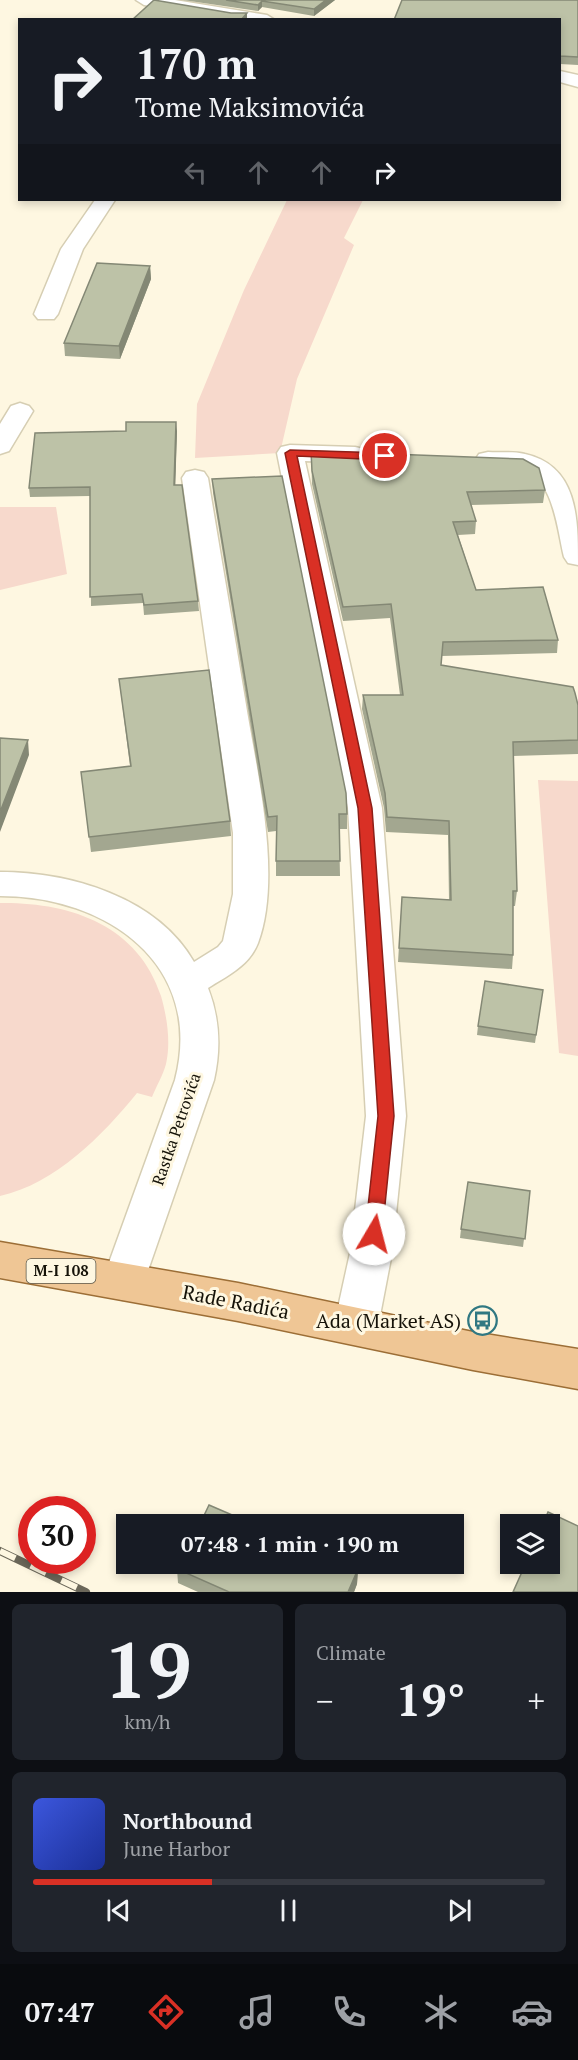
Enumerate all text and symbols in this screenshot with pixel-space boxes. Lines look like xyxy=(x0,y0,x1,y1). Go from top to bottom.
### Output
text: 170 m xyxy=(135,35,256,91)
icon: right xyxy=(36,42,114,120)
text: Tome Maksimovića xyxy=(135,89,365,125)
icon: left xyxy=(179,156,212,189)
icon: ahead xyxy=(242,156,275,189)
icon: ahead xyxy=(305,156,338,189)
icon: right xyxy=(368,156,401,189)
pin xyxy=(359,430,410,481)
icon: arrive xyxy=(368,439,401,472)
street label: Rastka Petrovića xyxy=(146,1070,206,1188)
position arrow xyxy=(342,1202,406,1266)
road number: M-I 108 xyxy=(26,1259,96,1283)
street label: Rade Radića xyxy=(180,1278,292,1325)
bus stop icon: Ada (Market AS) xyxy=(466,1305,498,1337)
place label: Ada (Market AS) xyxy=(316,1307,461,1334)
speed limit sign: 30 xyxy=(18,1496,96,1574)
map controls xyxy=(500,1514,560,1574)
button: layers xyxy=(500,1514,560,1574)
text: 07:48 · 1 min · 190 m xyxy=(181,1529,399,1558)
text: 19 xyxy=(103,1617,192,1720)
text: Climate xyxy=(316,1639,386,1666)
text: 19° xyxy=(396,1669,465,1729)
text: − xyxy=(316,1679,334,1722)
text: + xyxy=(527,1679,545,1722)
text: km/h xyxy=(124,1708,171,1735)
text: Northbound xyxy=(123,1806,252,1835)
text: June Harbor xyxy=(123,1835,230,1862)
icon: previous xyxy=(102,1894,135,1927)
icon: pause xyxy=(272,1894,305,1927)
icon: next xyxy=(443,1894,476,1927)
icon: directions xyxy=(145,1991,187,2033)
icon: music xyxy=(236,1991,278,2033)
icon: phone xyxy=(328,1991,370,2033)
icon: climate xyxy=(420,1991,462,2033)
icon: car xyxy=(511,1991,553,2033)
text: 07:47 xyxy=(25,1994,95,2030)

